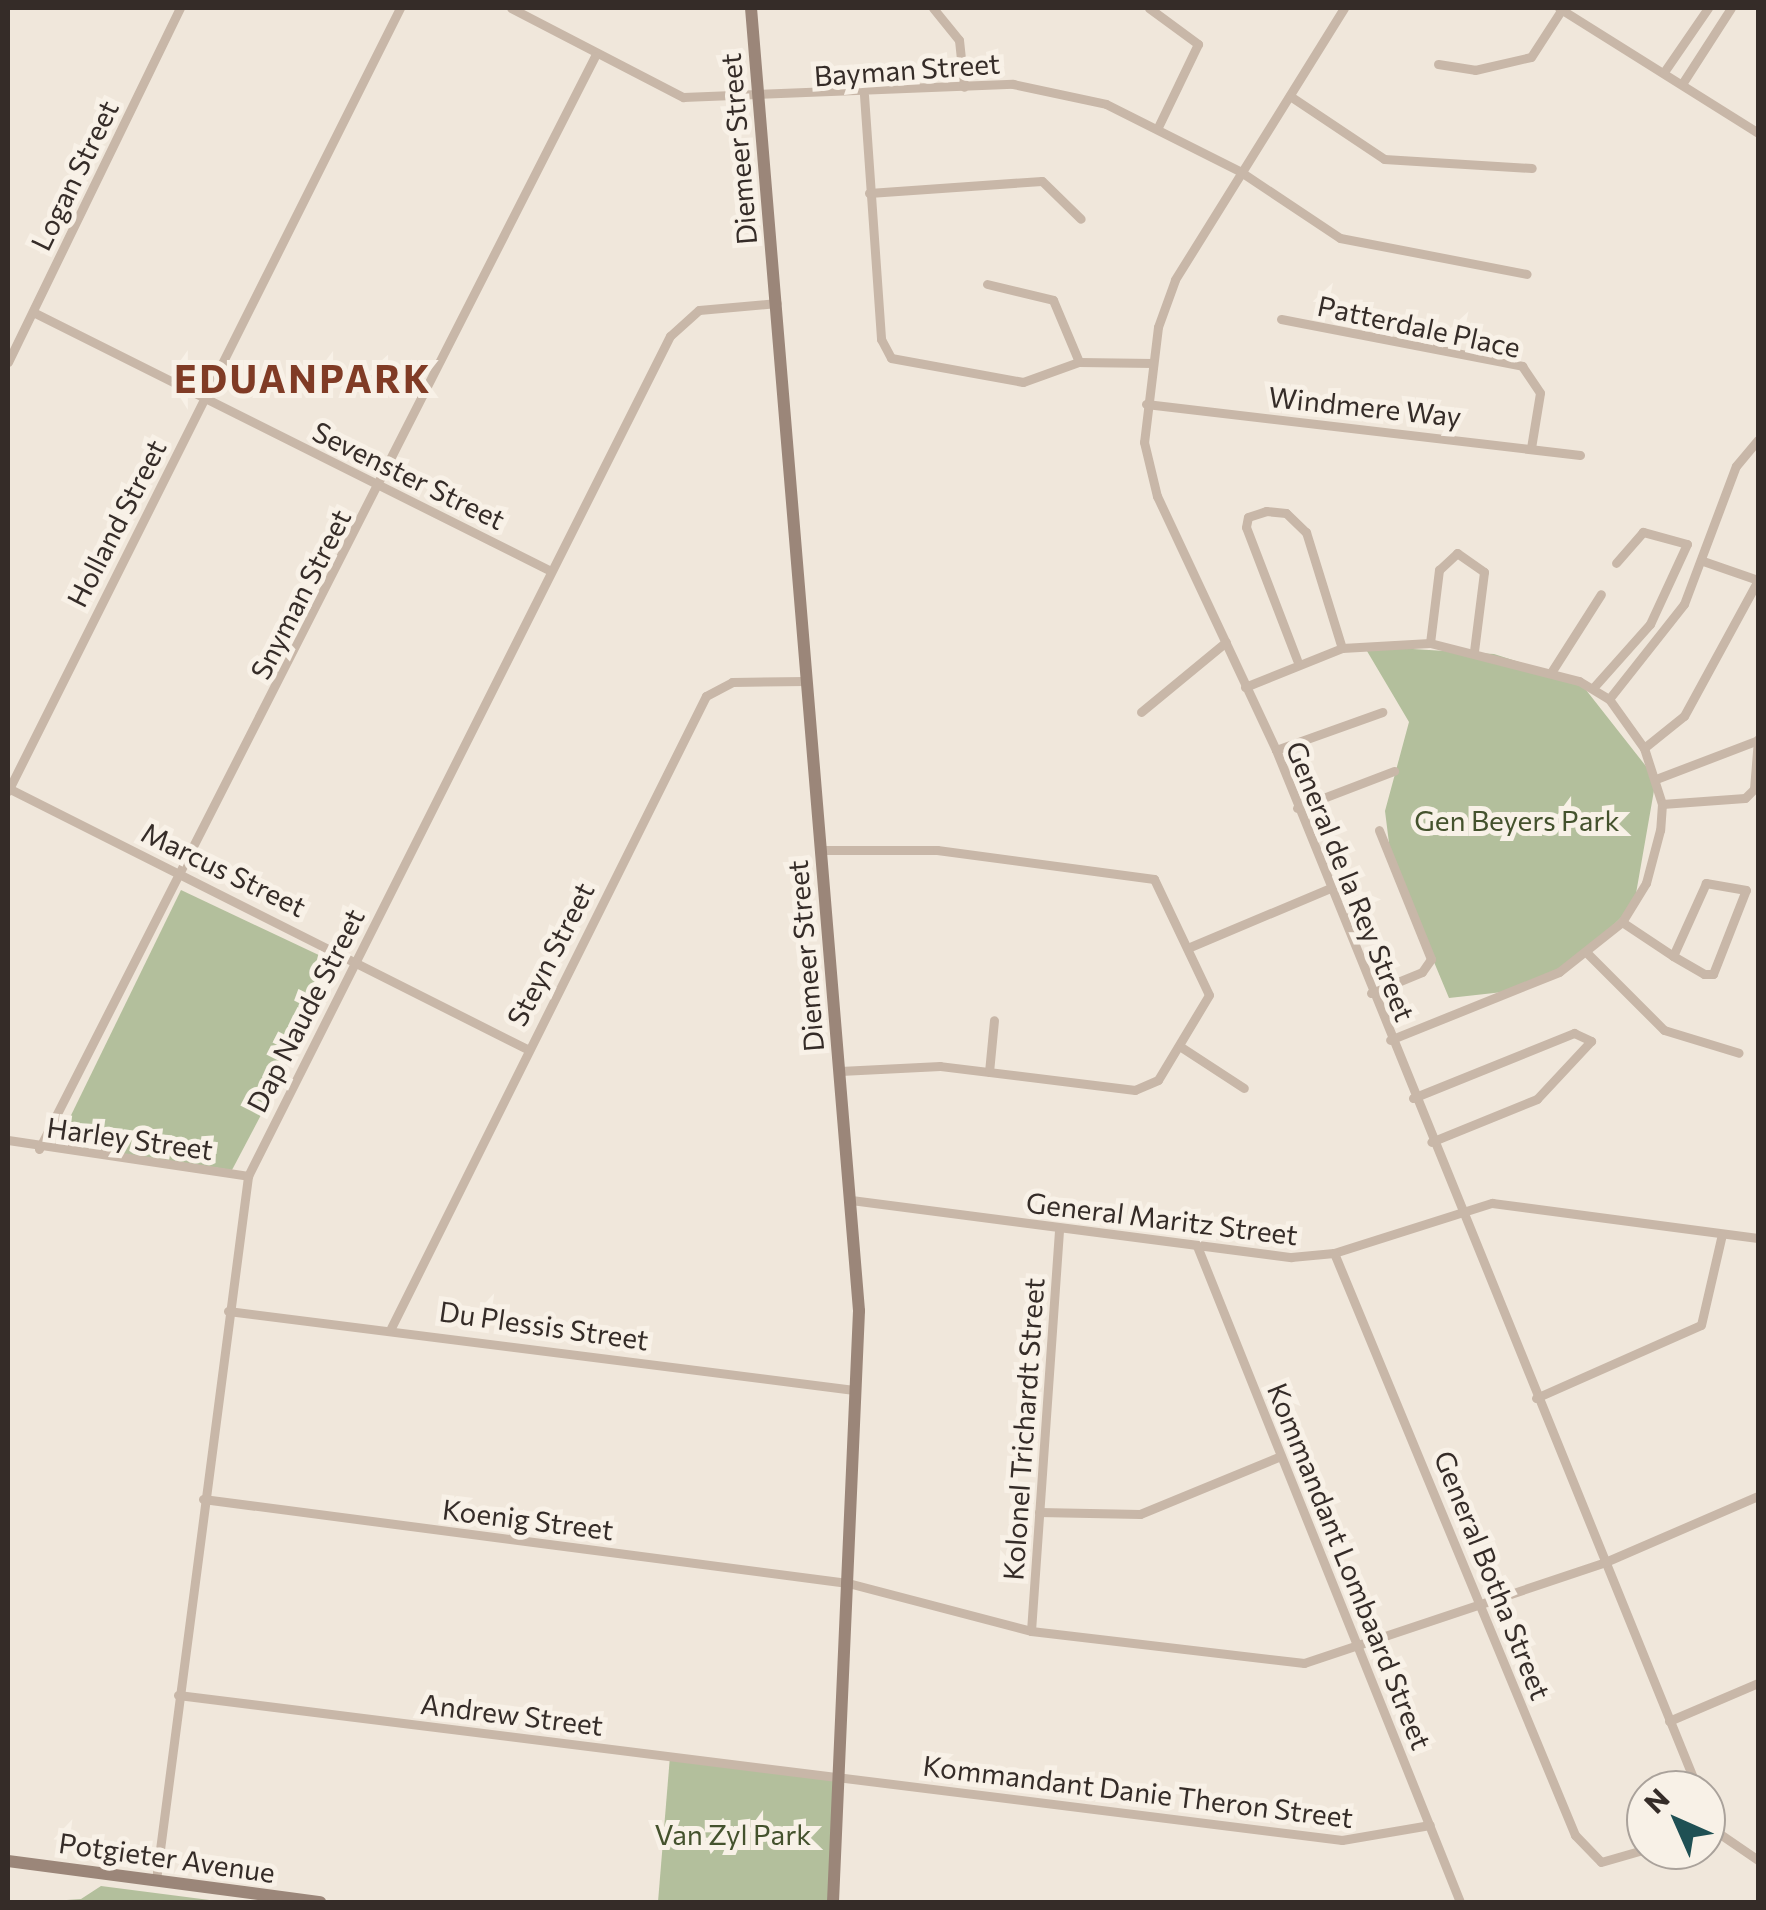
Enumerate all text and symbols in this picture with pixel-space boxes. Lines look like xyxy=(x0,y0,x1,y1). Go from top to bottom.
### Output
street label: Bayman Street xyxy=(813,46,1001,92)
street label: Diemeer Street xyxy=(713,52,763,246)
street label: Logan Street xyxy=(23,94,125,256)
street label: Patterdale Place xyxy=(1315,288,1523,364)
district label: EDUANPARK xyxy=(174,355,432,401)
street label: Windmere Way xyxy=(1267,379,1463,433)
street label: Sevenster Street xyxy=(307,414,511,536)
street label: Holland Street xyxy=(59,434,173,612)
street label: Snyman Street xyxy=(243,503,357,685)
street label: General de la Rey Street xyxy=(1279,736,1423,1026)
park label: Gen Beyers Park xyxy=(1414,803,1620,837)
street label: Marcus Street xyxy=(136,815,312,923)
street label: Diemeer Street xyxy=(780,859,830,1053)
street label: Steyn Street xyxy=(499,876,601,1032)
street label: Dap Naude Street xyxy=(239,903,371,1117)
street label: Harley Street xyxy=(45,1110,215,1166)
street label: General Maritz Street xyxy=(1024,1185,1300,1251)
street label: Kolonel Trichardt Street xyxy=(996,1277,1050,1581)
street label: Du Plessis Street xyxy=(437,1294,651,1356)
street label: Kommandant Lombaard Street xyxy=(1261,1378,1439,1754)
street label: General Botha Street xyxy=(1428,1446,1558,1704)
street label: Koenig Street xyxy=(440,1492,616,1546)
street label: Andrew Street xyxy=(419,1686,605,1742)
street label: Kommandant Danie Theron Street xyxy=(921,1748,1355,1834)
north arrow xyxy=(1626,1770,1726,1870)
text: N xyxy=(1637,1781,1676,1820)
park label: Van Zyl Park xyxy=(654,1817,812,1851)
street label: Potgieter Avenue xyxy=(57,1825,277,1889)

